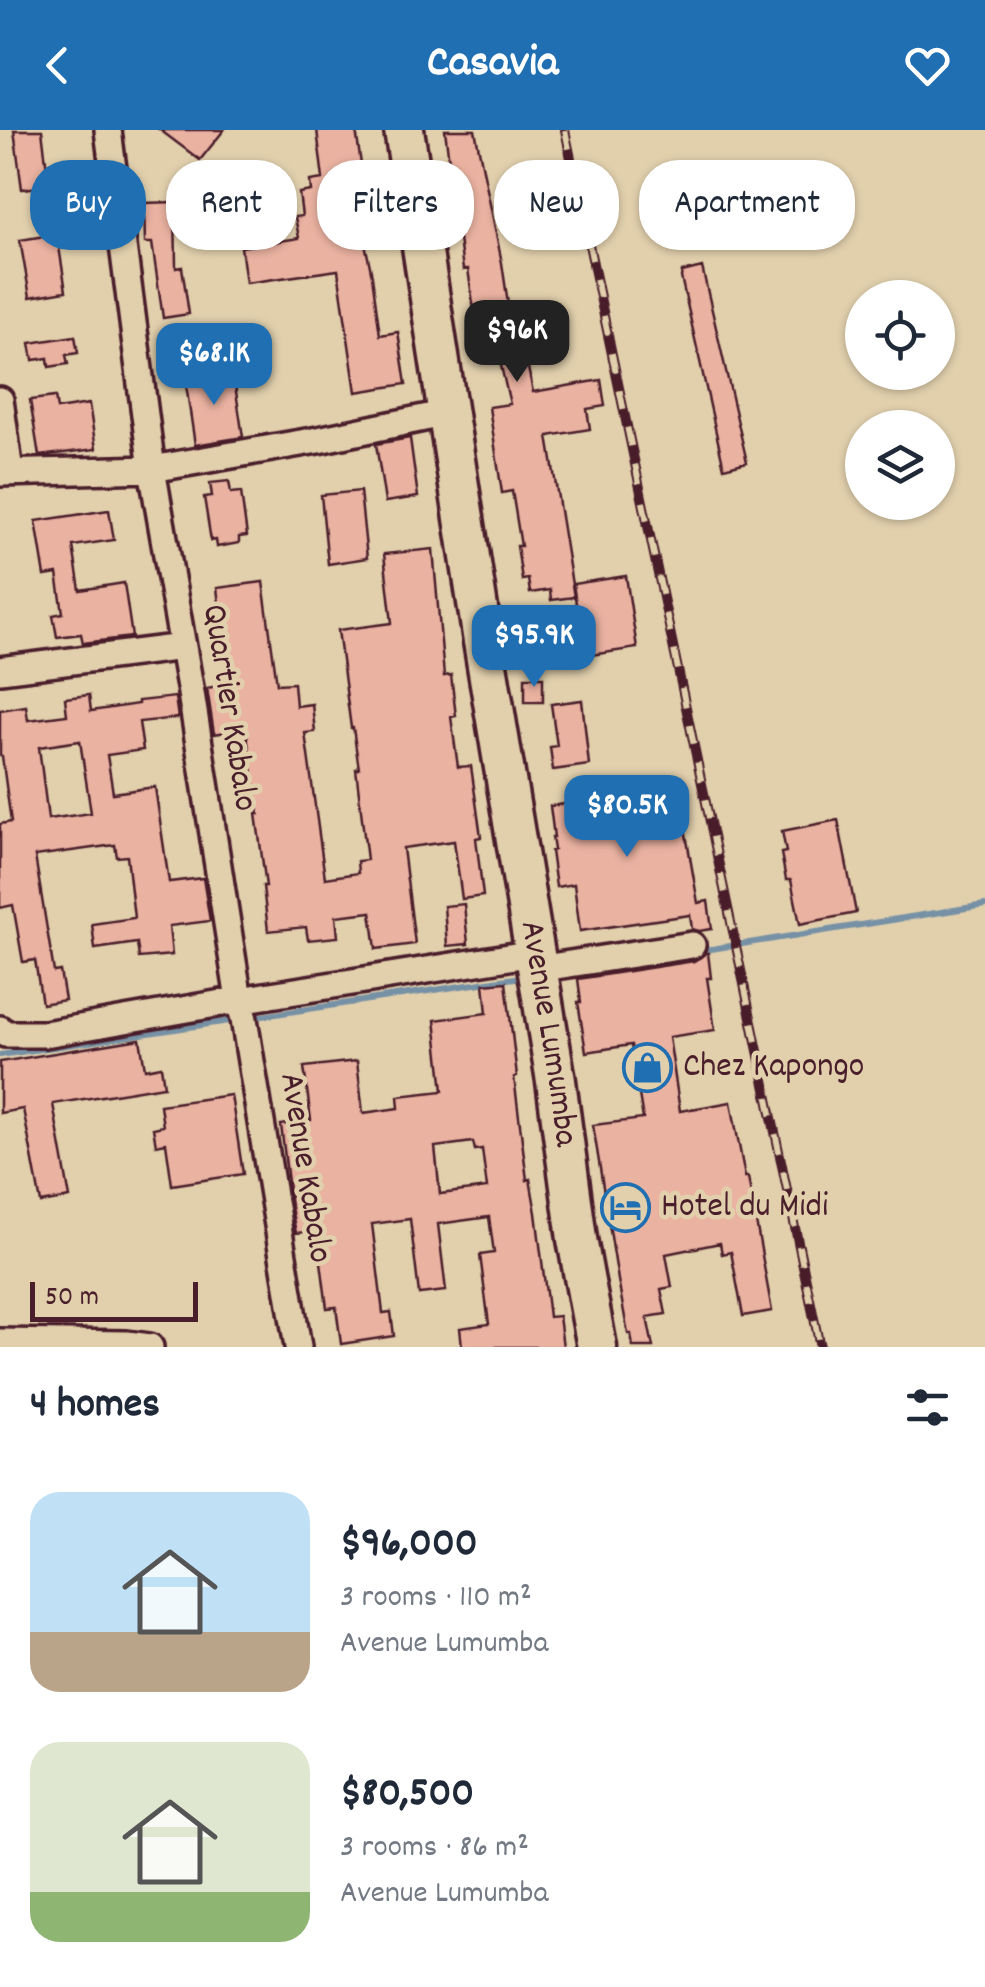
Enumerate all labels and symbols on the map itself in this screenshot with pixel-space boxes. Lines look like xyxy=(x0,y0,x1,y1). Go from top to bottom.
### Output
pin: $96K xyxy=(458,300,576,385)
pin: $68.1K xyxy=(133,323,295,408)
street label: Quartier Kabalo xyxy=(187,601,269,815)
pin: $95.9K xyxy=(453,605,615,690)
pin: $80.5K xyxy=(546,775,708,860)
street label: Avenue Lumumba xyxy=(505,917,590,1150)
shop icon: Chez Kapongo xyxy=(622,1042,674,1094)
place label: Chez Kapongo xyxy=(683,1043,864,1093)
street label: Avenue Kabalo xyxy=(264,1069,344,1267)
hotel icon: Hotel du Midi xyxy=(600,1182,652,1234)
place label: Hotel du Midi xyxy=(661,1183,828,1233)
scale bar xyxy=(30,1277,198,1322)

